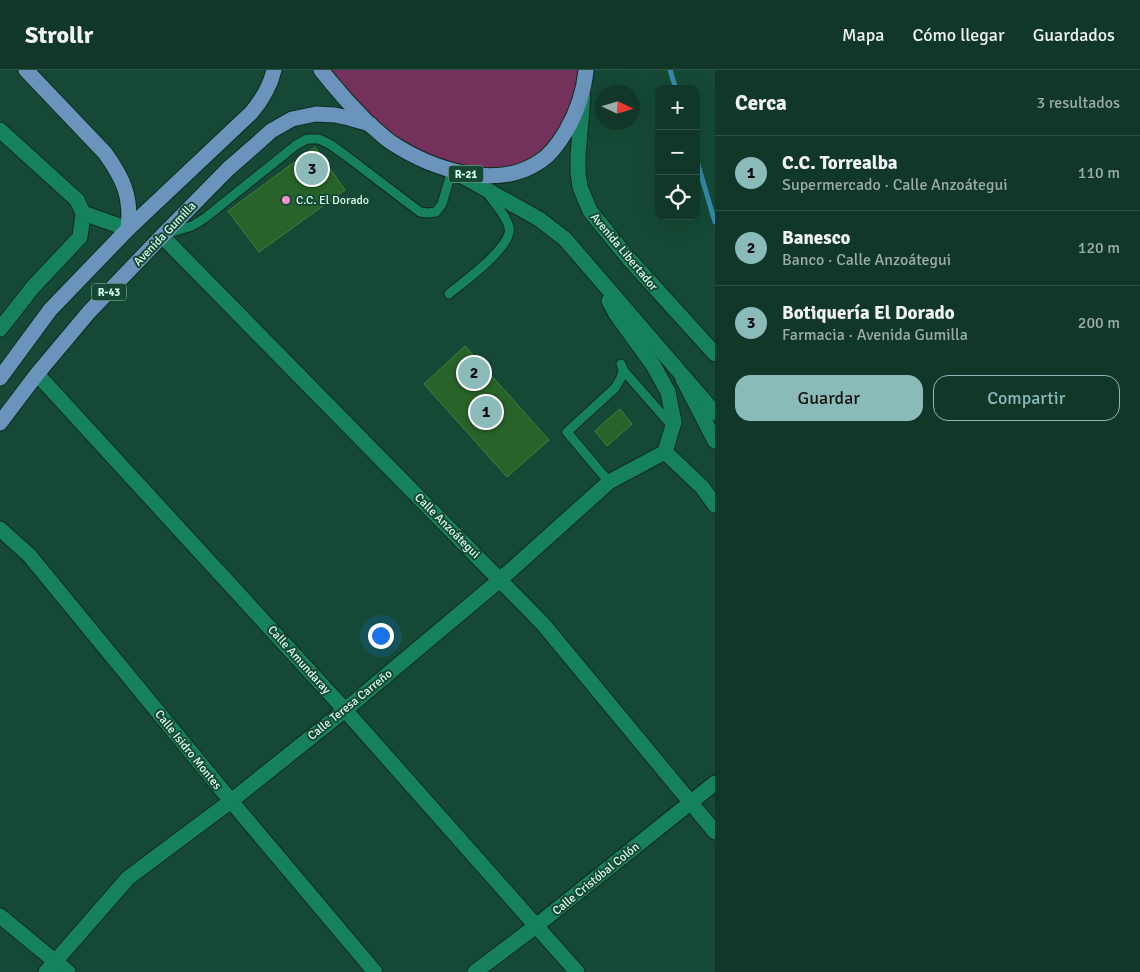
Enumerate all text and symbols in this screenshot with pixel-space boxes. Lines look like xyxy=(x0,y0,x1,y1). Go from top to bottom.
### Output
text: Strollr xyxy=(25,20,93,50)
text: Mapa xyxy=(842,24,884,46)
text: Cómo llegar xyxy=(912,24,1005,46)
text: Guardados xyxy=(1033,24,1115,46)
north arrow xyxy=(595,85,640,130)
map controls xyxy=(655,85,700,220)
button: + xyxy=(655,85,700,130)
text: Cerca xyxy=(735,90,787,116)
text: 3 resultados xyxy=(1037,93,1120,113)
button: − xyxy=(655,130,700,175)
pin: 3 xyxy=(296,150,328,188)
text: C.C. Torrealba xyxy=(782,151,898,175)
text: 1 xyxy=(747,163,755,183)
text: 110 m xyxy=(1078,163,1120,183)
road number: R-21 xyxy=(448,166,484,182)
button: locate xyxy=(655,175,700,220)
text: Supermercado · Calle Anzoátegui xyxy=(782,175,1008,195)
place label: C.C. El Dorado xyxy=(296,193,369,208)
marker: C.C. El Dorado xyxy=(280,194,292,206)
street label: Avenida Gumilla xyxy=(131,199,199,269)
street label: Avenida Libertador xyxy=(587,210,661,294)
text: Banesco xyxy=(782,226,850,250)
text: 2 xyxy=(747,238,755,258)
text: 120 m xyxy=(1078,238,1120,258)
text: Banco · Calle Anzoátegui xyxy=(782,250,951,270)
road number: R-43 xyxy=(92,283,126,300)
text: Botiquería El Dorado xyxy=(782,301,955,325)
text: 3 xyxy=(747,313,755,333)
text: 200 m xyxy=(1078,313,1120,333)
text: Farmacia · Avenida Gumilla xyxy=(782,325,968,345)
pin: 2 xyxy=(458,354,490,392)
button: Guardar xyxy=(735,375,923,421)
button: Compartir xyxy=(933,375,1120,421)
pin: 1 xyxy=(470,393,502,431)
street label: Calle Anzoátegui xyxy=(411,490,483,562)
street label: Calle Amundaray xyxy=(264,623,334,698)
your location xyxy=(368,623,394,649)
street label: Calle Teresa Carreño xyxy=(305,666,395,744)
street label: Calle Isidro Montes xyxy=(151,707,225,793)
street label: Calle Cristóbal Colón xyxy=(549,839,643,919)

